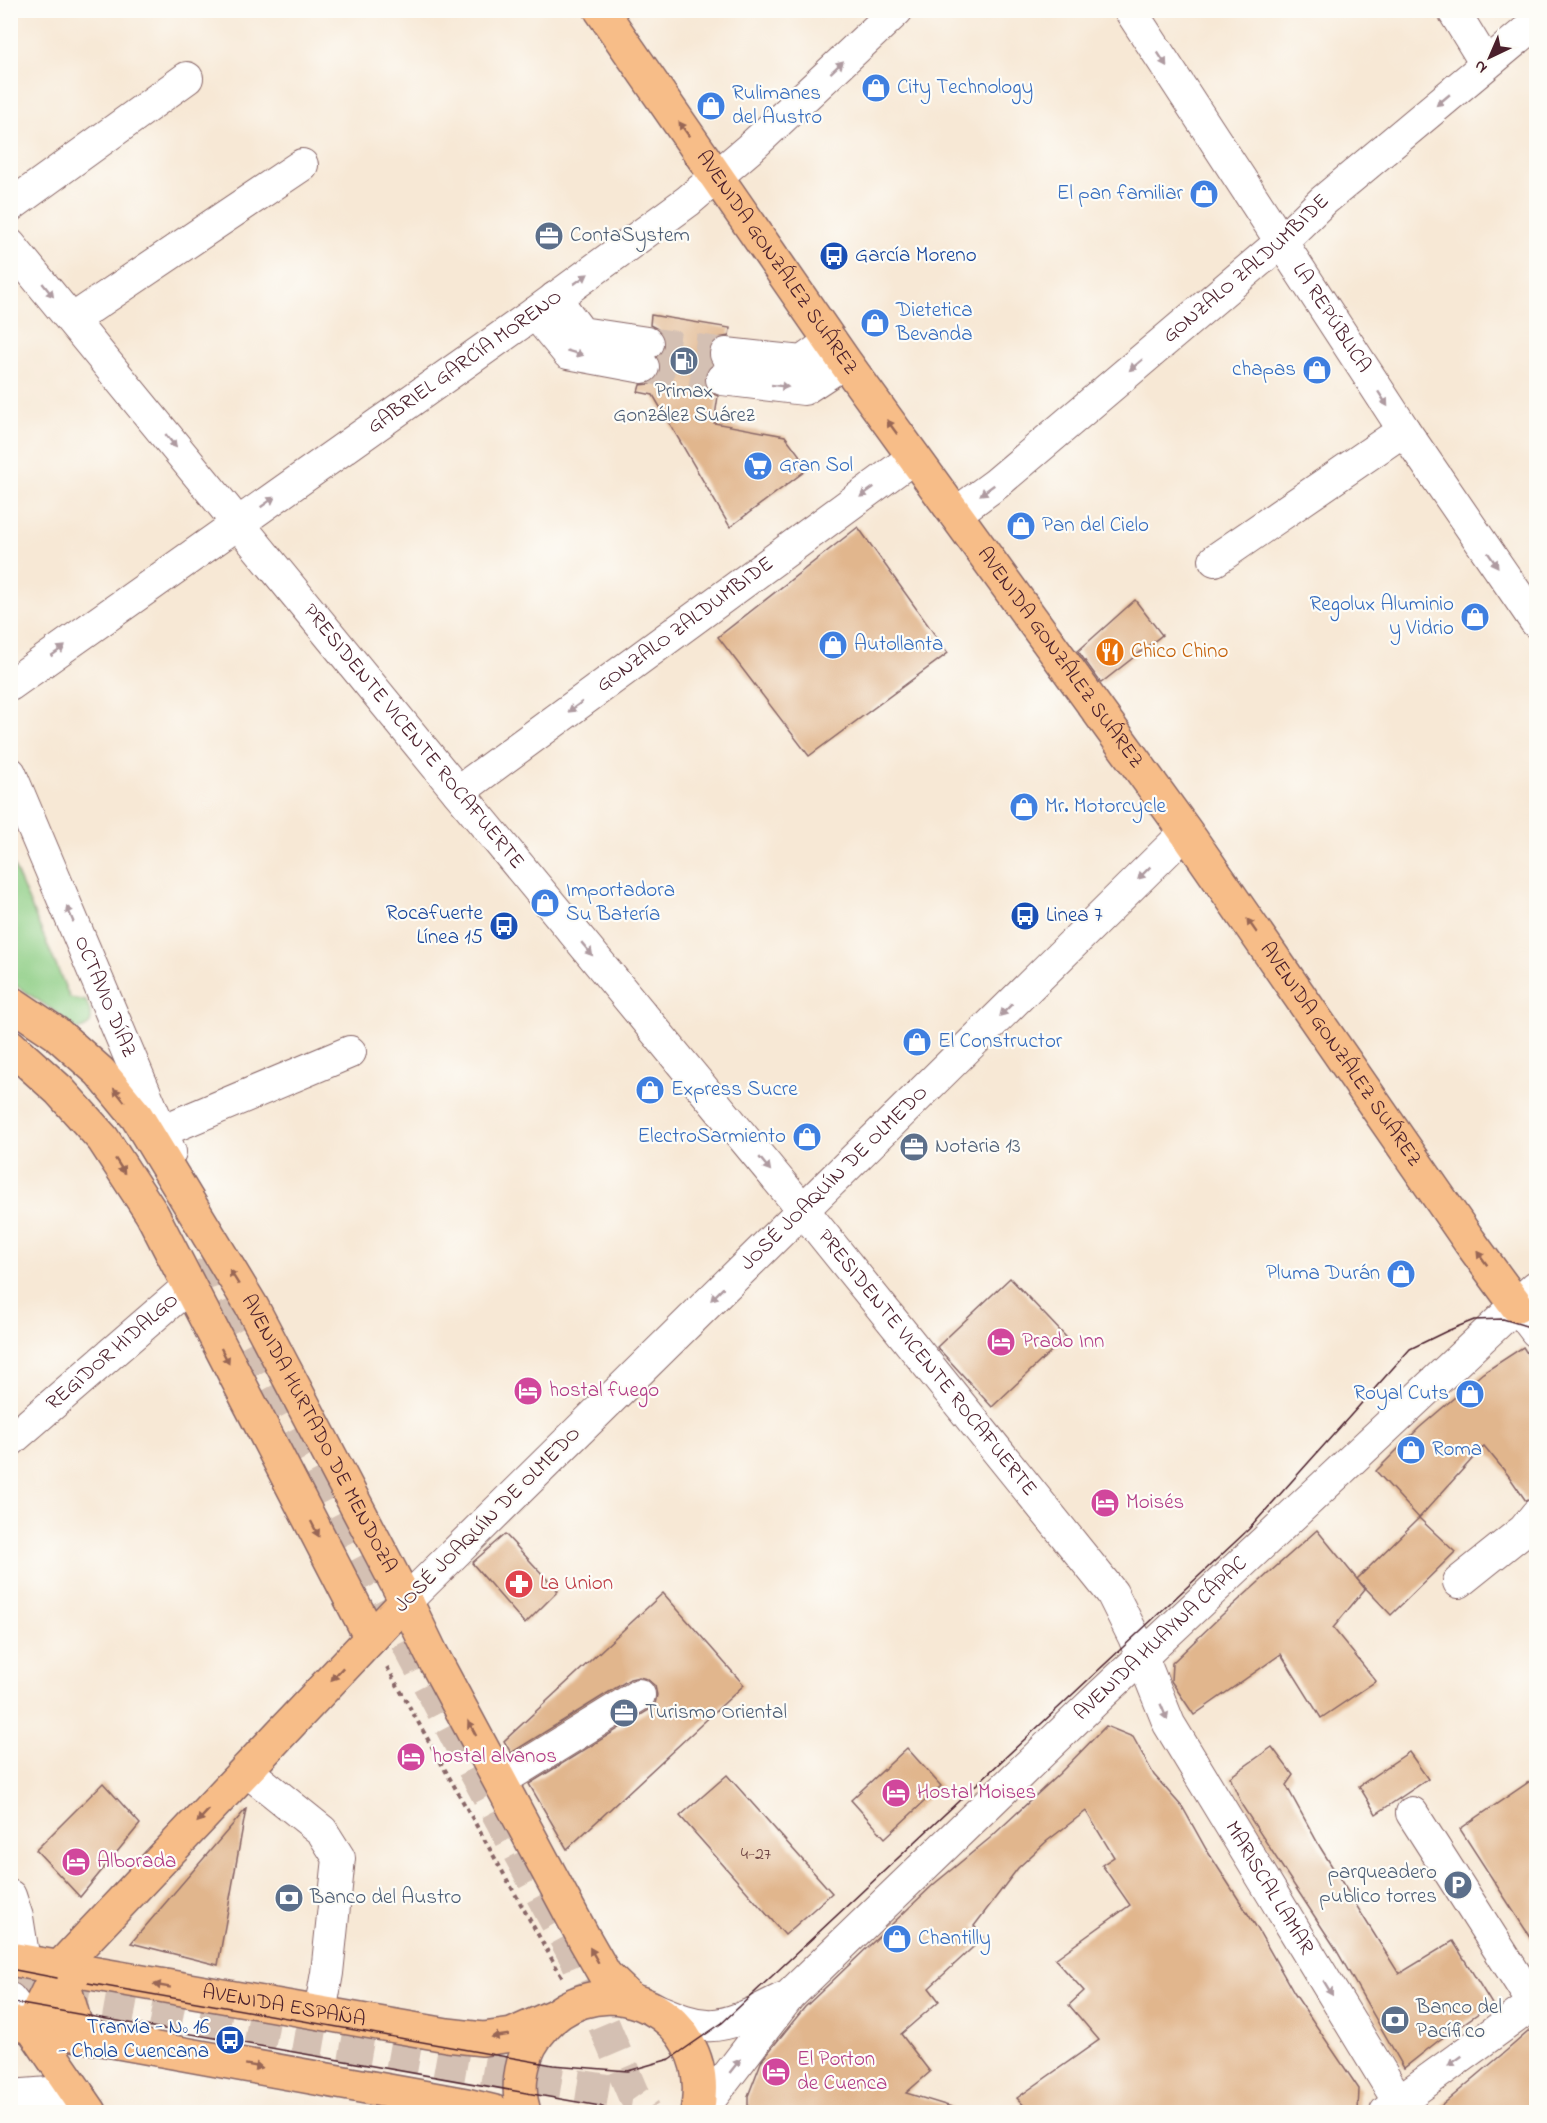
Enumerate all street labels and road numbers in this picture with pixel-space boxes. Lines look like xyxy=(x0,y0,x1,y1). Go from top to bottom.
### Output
street label: AVENIDA GONZÁLEZ SUÁREZ xyxy=(688,145,865,382)
street label: GONZALO ZALDUMBIDE xyxy=(1157,187,1337,351)
street label: LA REPÚBLICA xyxy=(1284,257,1378,379)
street label: GABRIEL GARCÍA MORENO xyxy=(362,283,569,442)
street label: AVENIDA GONZÁLEZ SUÁREZ xyxy=(969,541,1150,775)
street label: GONZALO ZALDUMBIDE xyxy=(590,550,780,700)
street label: PRESIDENTE VICENTE ROCAFUERTE xyxy=(295,598,531,876)
street label: OCTAVIO DÍAZ xyxy=(66,931,143,1062)
street label: AVENIDA GONZÁLEZ SUÁREZ xyxy=(1252,936,1429,1173)
street label: JOSÉ JOAQUÍN DE OLMEDO xyxy=(734,1079,935,1278)
street label: PRESIDENTE VICENTE ROCAFUERTE xyxy=(810,1223,1044,1503)
street label: REGIDOR HIDALGO xyxy=(40,1286,186,1418)
street label: AVENIDA HURTADO DE MENDOZA xyxy=(233,1289,404,1579)
street label: JOSÉ JOAQUÍN DE OLMEDO xyxy=(388,1420,588,1620)
street label: AVENIDA HUAYNA CÁPAC xyxy=(1068,1550,1255,1728)
street label: MARISCAL LAMAR xyxy=(1217,1816,1321,1961)
street label: AVENIDA ESPAÑA xyxy=(200,1978,368,2036)

